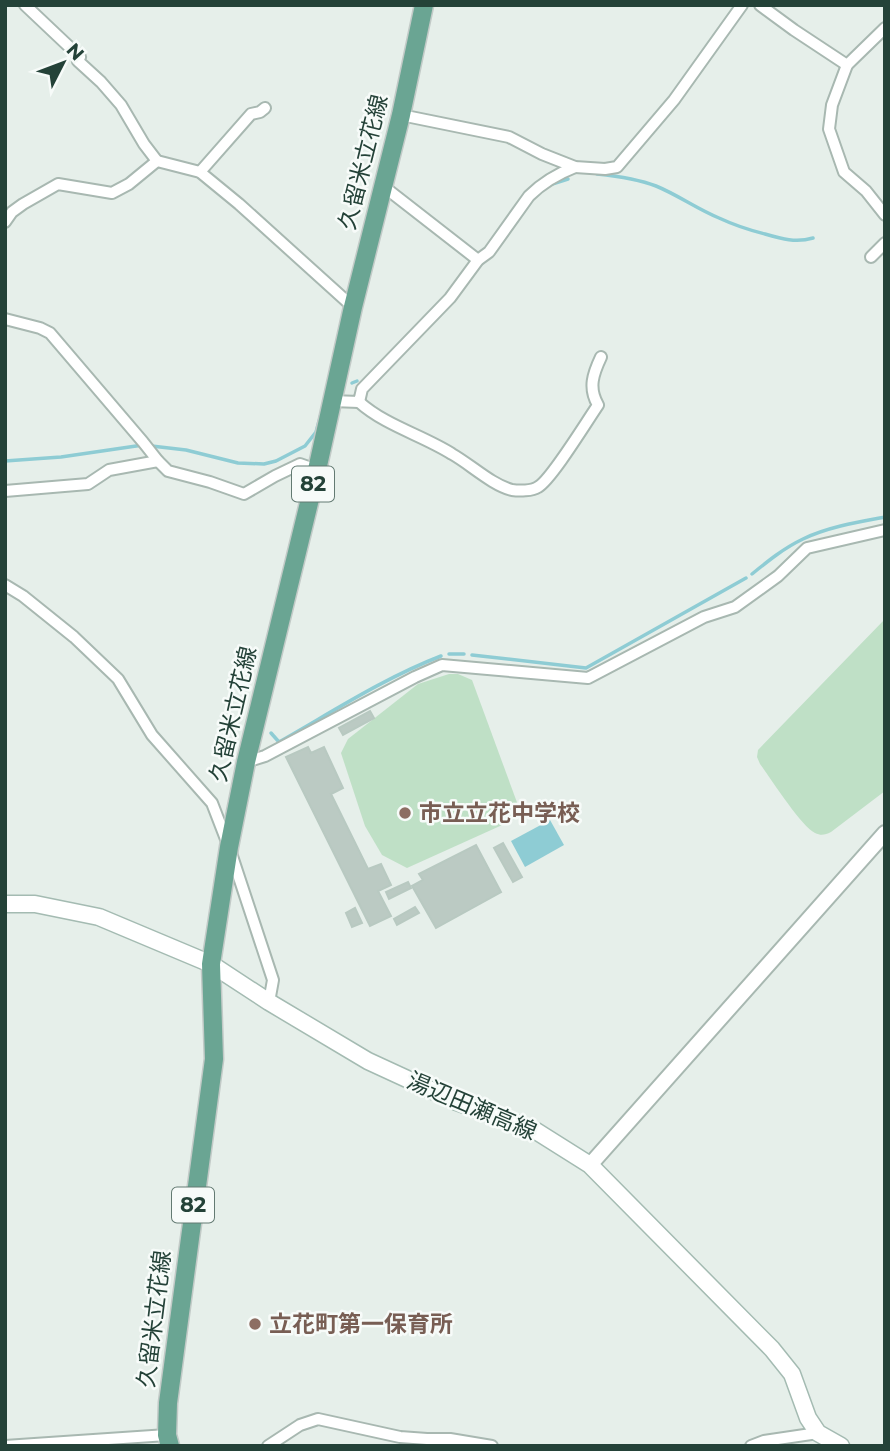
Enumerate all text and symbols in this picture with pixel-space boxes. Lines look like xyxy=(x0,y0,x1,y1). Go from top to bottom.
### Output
north arrow xyxy=(28,28,98,98)
text: N xyxy=(62,39,89,65)
street label: 久留米立花線 xyxy=(333,92,393,232)
road number: 82 xyxy=(292,466,334,502)
street label: 久留米立花線 xyxy=(204,644,262,784)
place label: 市立立花中学校 xyxy=(419,799,580,827)
marker: 市立立花中学校 xyxy=(397,805,413,821)
street label: 湯辺田瀬高線 xyxy=(403,1066,541,1146)
road number: 82 xyxy=(172,1188,214,1222)
street label: 久留米立花線 xyxy=(132,1249,176,1389)
place label: 立花町第一保育所 xyxy=(269,1310,453,1338)
marker: 立花町第一保育所 xyxy=(247,1316,263,1332)

